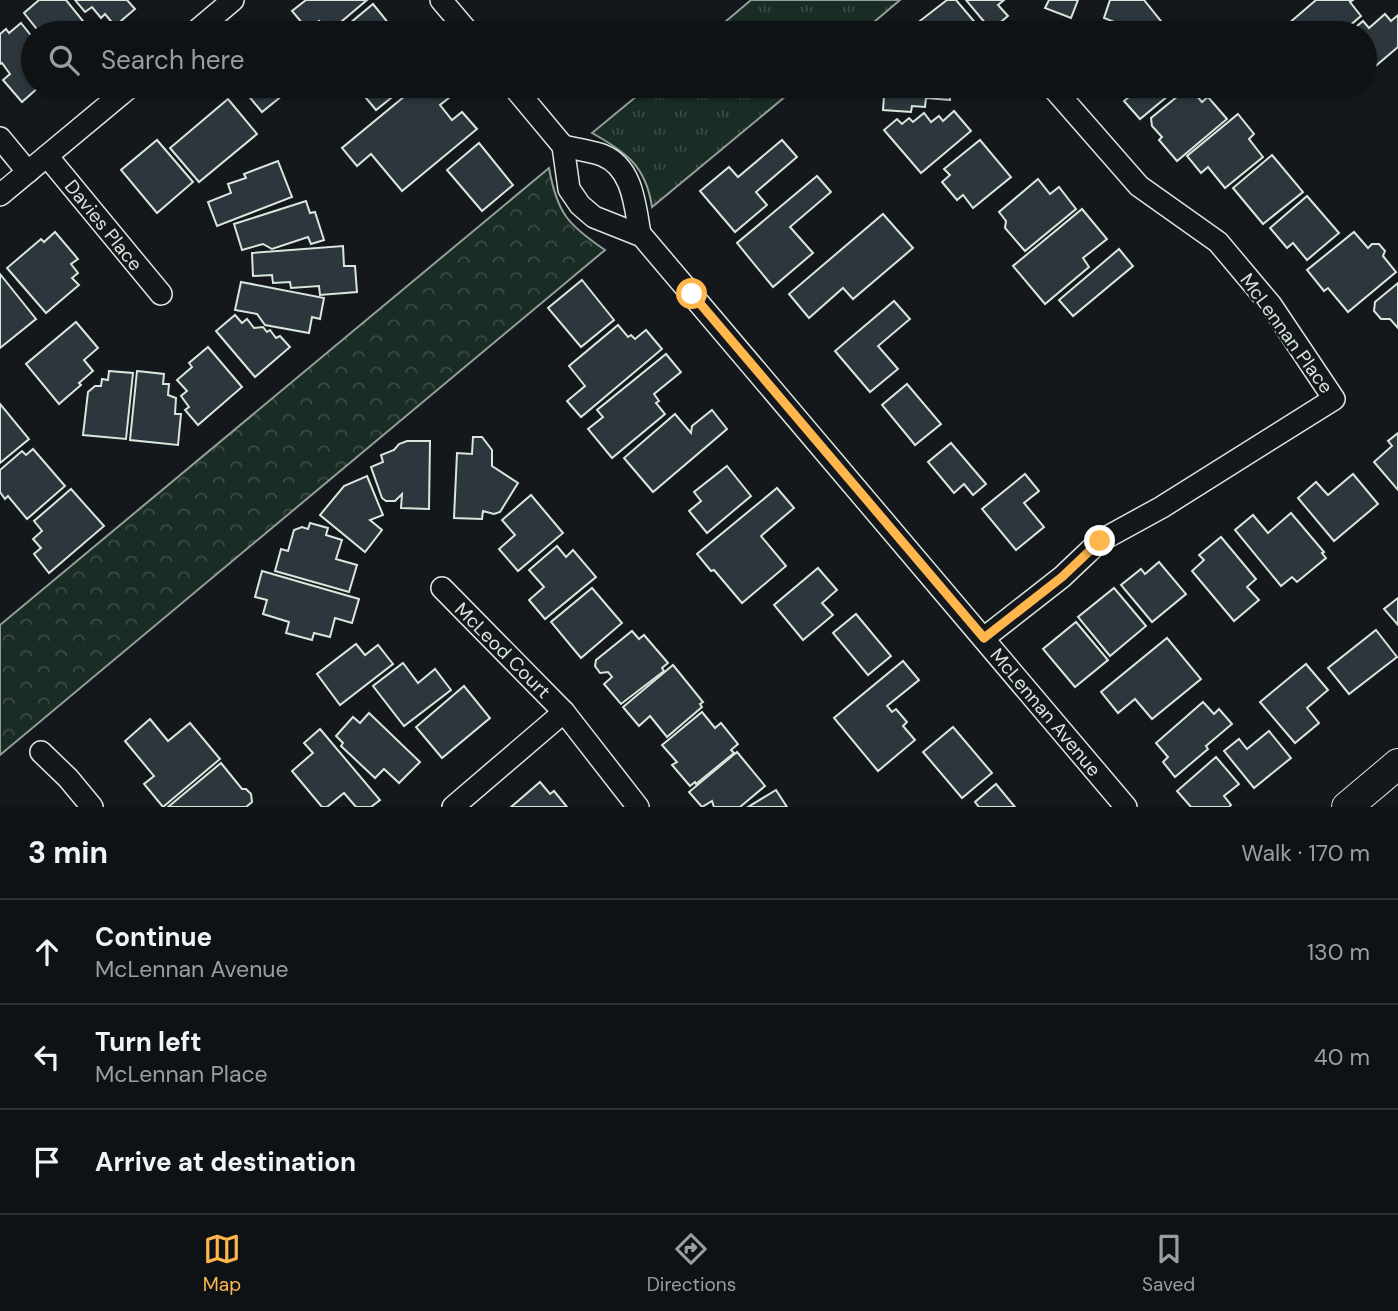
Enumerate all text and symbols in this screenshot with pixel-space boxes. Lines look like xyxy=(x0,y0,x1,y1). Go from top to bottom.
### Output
search box xyxy=(21,21,1377,98)
icon: search xyxy=(45,41,83,79)
text: Search here xyxy=(101,43,244,77)
street label: Davies Place xyxy=(59,175,148,276)
street label: McLennan Place xyxy=(1235,268,1339,398)
route start xyxy=(676,278,707,309)
route end xyxy=(1084,525,1115,556)
street label: McLeod Court xyxy=(449,597,556,704)
street label: McLennan Avenue xyxy=(985,643,1107,782)
text: 3 min xyxy=(28,833,108,872)
text: Walk · 170 m xyxy=(1241,838,1370,868)
text: Continue xyxy=(95,920,212,954)
icon: ahead xyxy=(28,933,66,971)
text: 130 m xyxy=(1307,937,1370,967)
text: McLennan Avenue xyxy=(95,954,289,984)
text: Turn left xyxy=(95,1025,202,1059)
icon: left xyxy=(28,1038,66,1076)
text: 40 m xyxy=(1314,1042,1370,1072)
text: McLennan Place xyxy=(95,1059,268,1089)
icon: arrive xyxy=(28,1143,66,1181)
text: Arrive at destination xyxy=(95,1145,356,1179)
tab: Map xyxy=(203,1230,241,1297)
tab: Directions xyxy=(647,1230,736,1297)
tab: Saved xyxy=(1142,1230,1195,1297)

